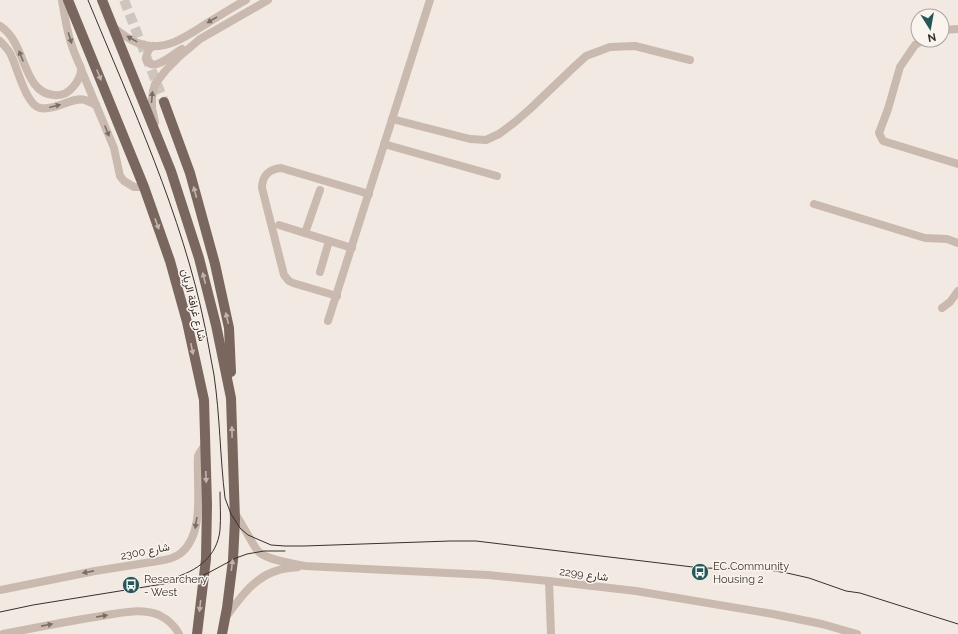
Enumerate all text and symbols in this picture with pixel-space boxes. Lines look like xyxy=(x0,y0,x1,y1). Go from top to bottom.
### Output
north arrow xyxy=(910,8,950,48)
one-way arrow xyxy=(206,17,218,24)
text: N xyxy=(926,30,937,45)
one-way arrow xyxy=(67,32,73,44)
one-way arrow xyxy=(126,36,137,43)
one-way arrow xyxy=(18,50,25,62)
one-way arrow xyxy=(96,69,102,81)
one-way arrow xyxy=(149,91,156,103)
one-way arrow xyxy=(49,103,61,109)
one-way arrow xyxy=(104,126,110,138)
one-way arrow xyxy=(192,185,198,197)
one-way arrow xyxy=(154,218,160,230)
street label: شارع غرافة الريان xyxy=(177,268,209,343)
one-way arrow xyxy=(201,272,207,284)
one-way arrow xyxy=(224,311,230,323)
one-way arrow xyxy=(190,342,196,355)
one-way arrow xyxy=(229,425,235,438)
one-way arrow xyxy=(203,471,210,483)
one-way arrow xyxy=(192,517,198,530)
street label: شارع 2300 xyxy=(119,540,171,564)
one-way arrow xyxy=(229,559,235,571)
place label: EC Community Housing 2 xyxy=(713,560,789,586)
bus stop icon: EC Community Housing 2 xyxy=(690,562,710,582)
street label: شارع 2299 xyxy=(559,565,610,585)
one-way arrow xyxy=(81,570,94,576)
place label: Researchery - West xyxy=(144,573,208,599)
bus stop icon: Researchery - West xyxy=(121,575,141,595)
one-way arrow xyxy=(197,600,203,612)
one-way arrow xyxy=(96,613,108,619)
one-way arrow xyxy=(41,622,53,628)

